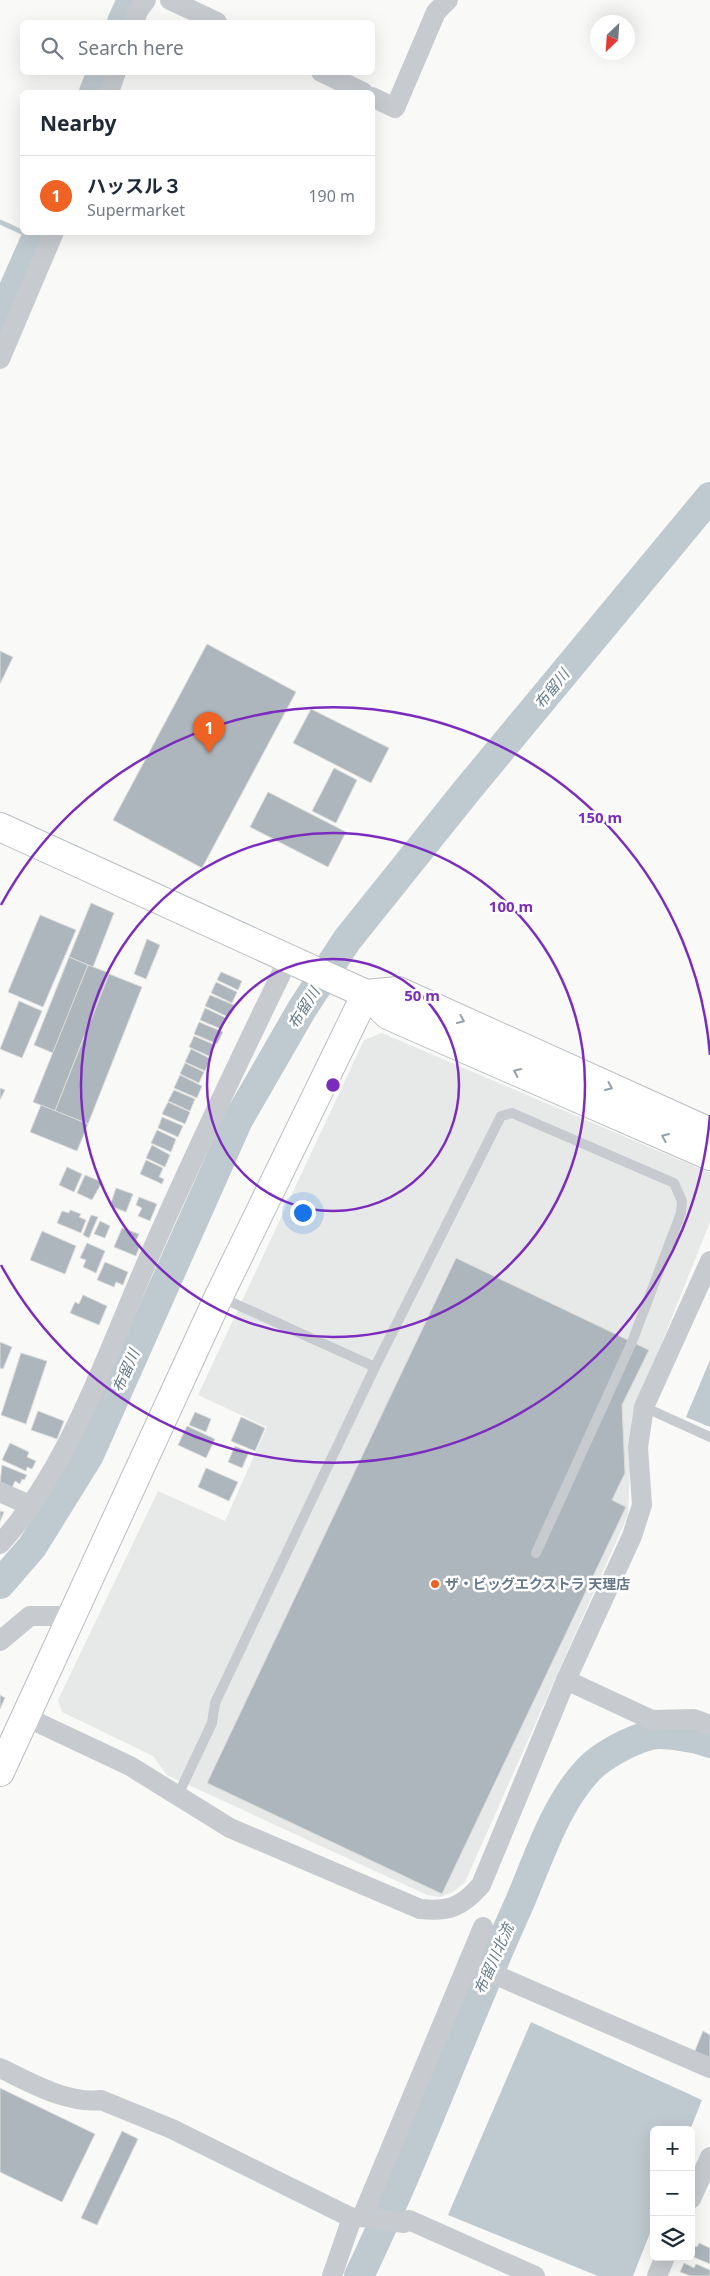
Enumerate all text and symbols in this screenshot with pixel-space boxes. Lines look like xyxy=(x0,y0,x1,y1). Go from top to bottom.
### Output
north arrow xyxy=(590,15,635,60)
search box xyxy=(20,20,375,75)
icon: search xyxy=(38,34,66,62)
text: Search here xyxy=(78,35,184,61)
text: Nearby xyxy=(40,109,116,137)
text: ハッスル３ xyxy=(87,173,182,199)
text: 1 xyxy=(51,185,61,207)
text: 190 m xyxy=(308,185,355,207)
text: Supermarket xyxy=(87,199,185,221)
water label: 布留川 xyxy=(529,663,574,712)
pin: 1 xyxy=(193,712,225,753)
text: 150 m xyxy=(578,807,622,827)
text: 100 m xyxy=(489,896,533,916)
water label: 布留川 xyxy=(283,981,325,1032)
text: 50 m xyxy=(404,985,440,1005)
one-way arrow xyxy=(456,1013,465,1024)
one-way arrow xyxy=(513,1067,522,1078)
centre of rings xyxy=(324,1076,342,1094)
one-way arrow xyxy=(604,1080,613,1091)
one-way arrow xyxy=(661,1133,670,1144)
your location xyxy=(290,1200,316,1226)
water label: 布留川 xyxy=(107,1344,144,1395)
place label: ザ・ビッグエクストラ 天理店 xyxy=(445,1574,630,1593)
marker: ザ・ビッグエクストラ 天理店 xyxy=(429,1578,441,1590)
water label: 布留川北流 xyxy=(469,1918,518,1997)
map controls xyxy=(650,2126,695,2261)
button: + xyxy=(650,2126,695,2171)
button: − xyxy=(650,2171,695,2216)
button: layers xyxy=(650,2216,695,2261)

